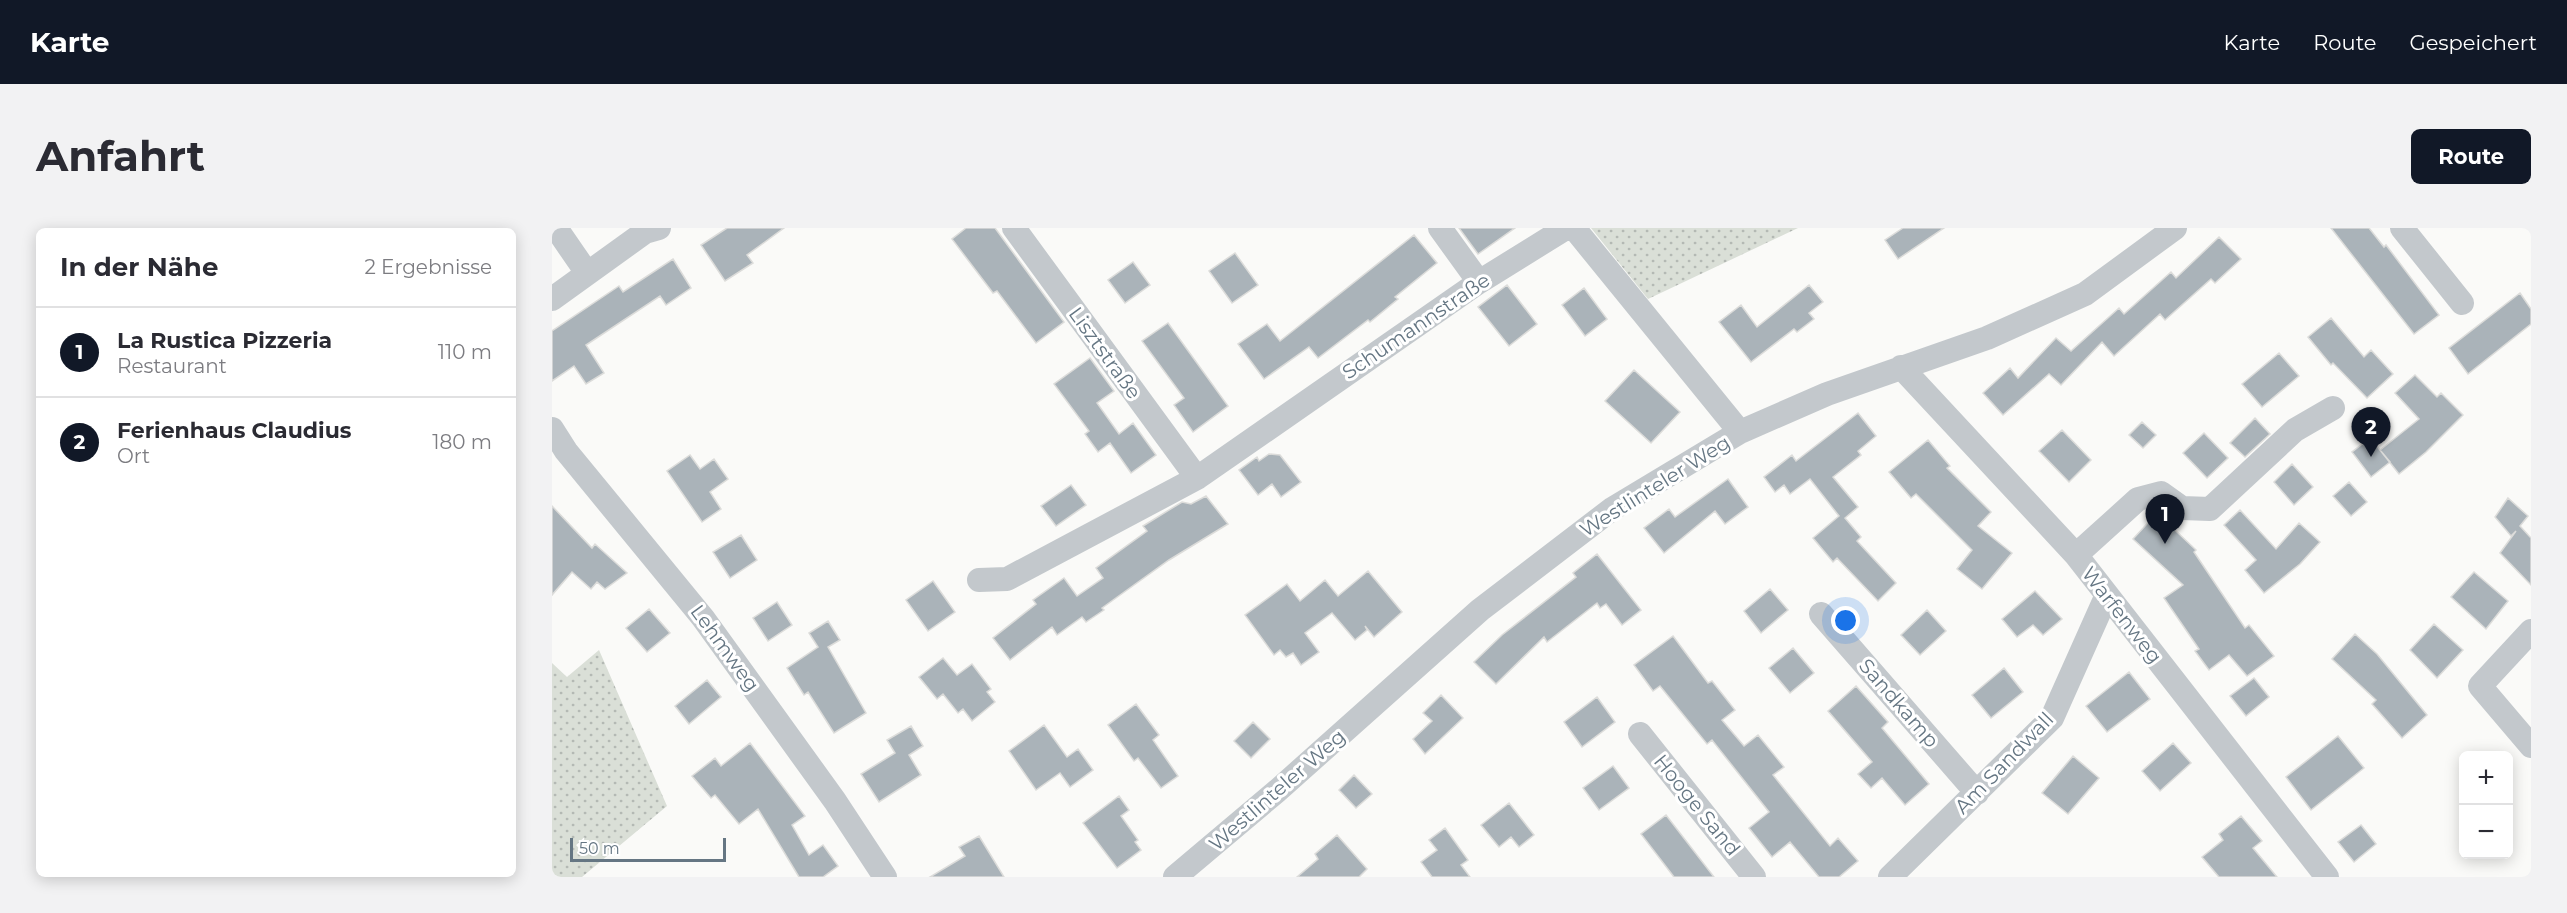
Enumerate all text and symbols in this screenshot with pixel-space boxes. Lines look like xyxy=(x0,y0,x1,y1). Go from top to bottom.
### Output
text: Karte xyxy=(30,25,110,59)
text: Karte xyxy=(2224,30,2280,55)
text: Route xyxy=(2313,30,2376,55)
text: Gespeichert xyxy=(2409,30,2537,55)
button: Route xyxy=(2411,129,2531,184)
text: Anfahrt xyxy=(36,130,205,182)
text: In der Nähe xyxy=(60,251,218,283)
text: 2 Ergebnisse xyxy=(364,255,492,279)
street label: Schumannstraße xyxy=(1338,268,1494,384)
street label: Lisztstraße xyxy=(1064,302,1146,404)
text: La Rustica Pizzeria xyxy=(117,327,332,354)
text: 1 xyxy=(76,340,83,364)
text: 110 m xyxy=(438,340,492,364)
text: Restaurant xyxy=(117,354,227,378)
pin: 2 xyxy=(2352,408,2390,457)
text: Ferienhaus Claudius xyxy=(117,417,351,444)
text: 2 xyxy=(74,430,85,454)
text: 180 m xyxy=(432,430,492,454)
street label: Westlinteler Weg xyxy=(1575,430,1735,542)
text: Ort xyxy=(117,444,150,468)
pin: 1 xyxy=(2146,494,2184,544)
street label: Warfenweg xyxy=(2077,562,2167,668)
street label: Lehmweg xyxy=(686,600,764,696)
your location xyxy=(1831,606,1860,635)
street label: Sandkamp xyxy=(1854,654,1944,752)
street label: Am Sandwall xyxy=(1950,707,2058,819)
street label: Westlinteler Weg xyxy=(1204,724,1350,856)
street label: Hooge Sand xyxy=(1649,749,1745,861)
map controls xyxy=(2459,751,2513,859)
button: + xyxy=(2459,751,2513,805)
button: − xyxy=(2459,805,2513,859)
scale bar xyxy=(570,835,726,862)
text: 50 m xyxy=(579,839,620,858)

